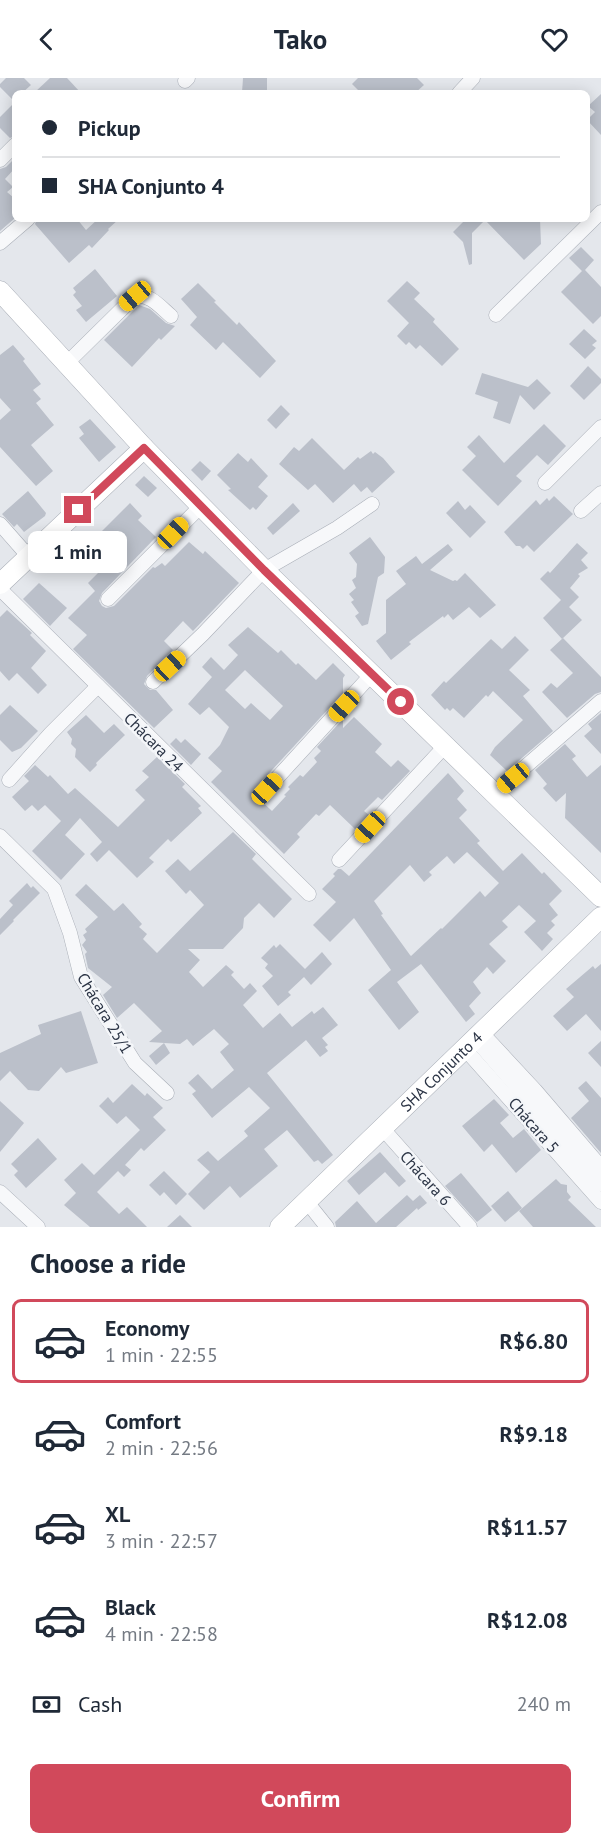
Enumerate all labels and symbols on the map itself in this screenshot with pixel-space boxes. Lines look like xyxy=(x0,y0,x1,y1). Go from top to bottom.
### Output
car xyxy=(115,278,155,314)
route end xyxy=(64,496,91,523)
car xyxy=(154,514,192,552)
callout: 1 min xyxy=(28,531,128,573)
car xyxy=(151,647,189,685)
car xyxy=(325,687,363,725)
route start xyxy=(387,688,414,715)
street label: Chácara 24 xyxy=(120,708,188,776)
car xyxy=(493,760,533,796)
car xyxy=(248,770,286,808)
car xyxy=(351,808,389,846)
street label: Chácara 25/1 xyxy=(73,969,137,1057)
street label: SHA Conjunto 4 xyxy=(396,1027,487,1116)
street label: Chácara 5 xyxy=(504,1093,564,1157)
street label: Chácara 6 xyxy=(396,1146,456,1210)

